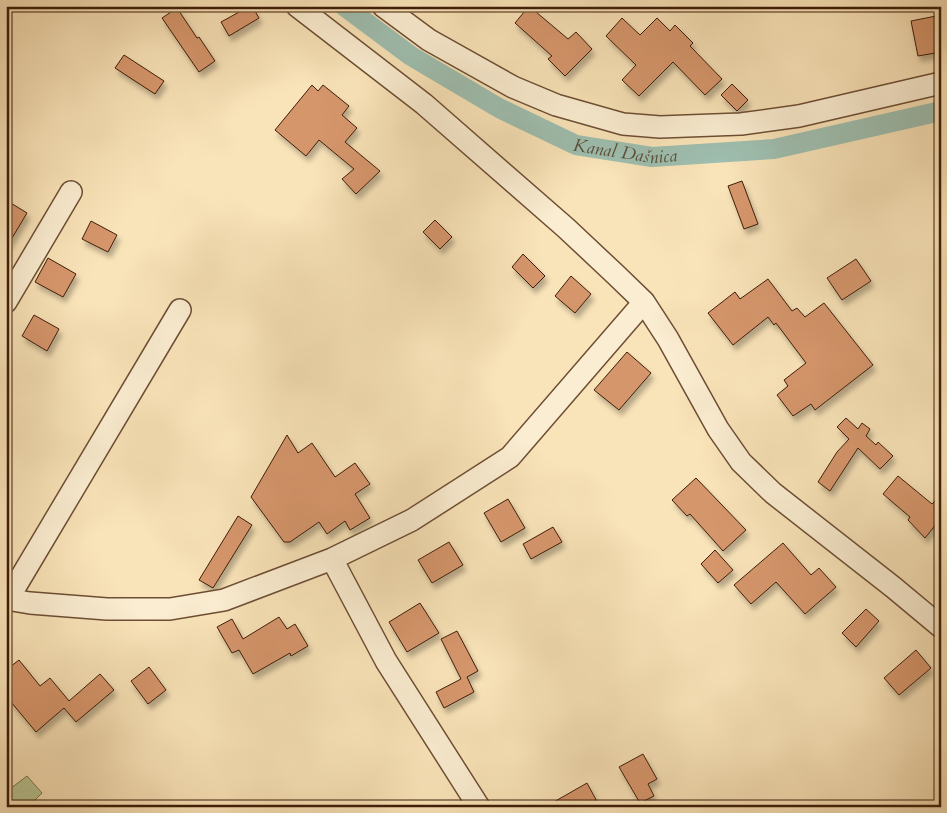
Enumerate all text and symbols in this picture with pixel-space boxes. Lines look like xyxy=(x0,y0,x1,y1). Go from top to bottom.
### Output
water label: Kanal Dašnica xyxy=(571,133,678,170)

